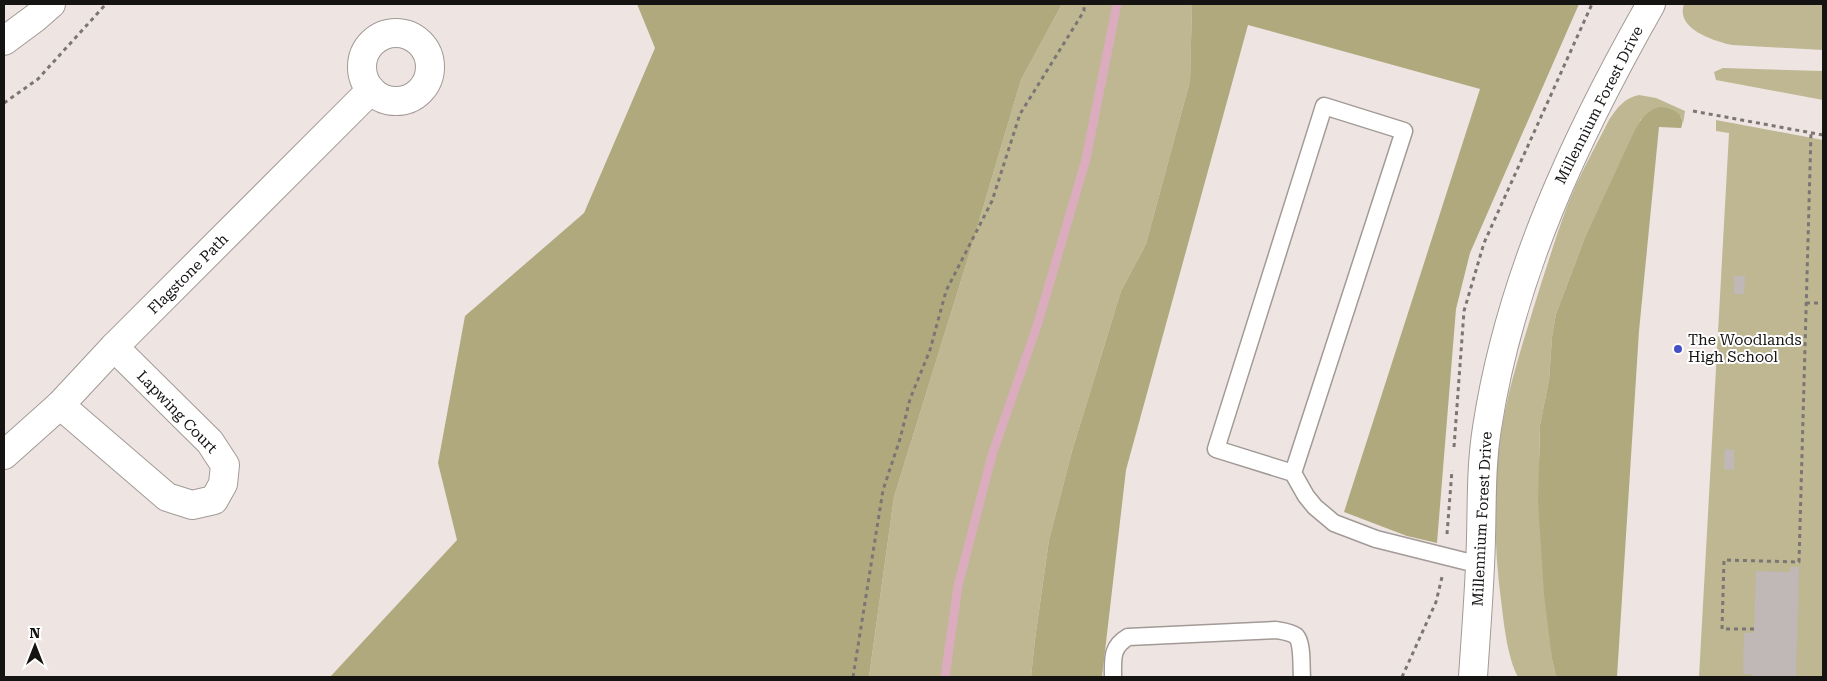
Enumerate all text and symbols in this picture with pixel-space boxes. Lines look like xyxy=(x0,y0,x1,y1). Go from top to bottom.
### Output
street label: Millennium Forest Drive xyxy=(1551,23,1647,187)
street label: Flagstone Path xyxy=(144,230,232,318)
place label: The Woodlands High School xyxy=(1688,331,1802,366)
marker: The Woodlands High School xyxy=(1672,343,1684,355)
street label: Lapwing Court xyxy=(133,367,221,457)
street label: Millennium Forest Drive xyxy=(1468,431,1496,607)
north arrow xyxy=(10,621,60,671)
text: N xyxy=(30,625,41,641)

